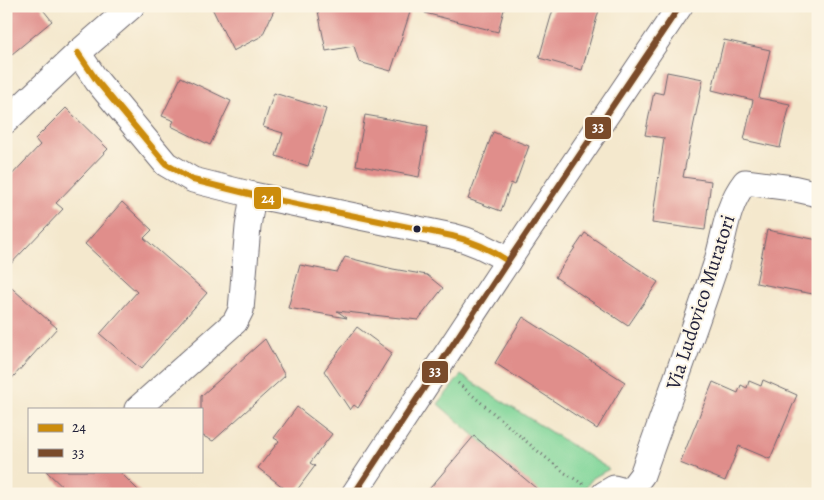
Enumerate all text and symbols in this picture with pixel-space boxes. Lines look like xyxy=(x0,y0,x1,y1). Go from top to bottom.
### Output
line badge: 33 xyxy=(584,116,612,140)
text: 33 xyxy=(592,118,604,137)
line badge: 24 xyxy=(253,186,282,210)
text: 24 xyxy=(261,189,275,208)
street label: Via Ludovico Muratori xyxy=(659,211,741,394)
unlabelled marker xyxy=(412,224,422,234)
line badge: 33 xyxy=(421,360,449,384)
text: 33 xyxy=(429,362,441,381)
legend xyxy=(28,408,202,472)
text: 24 xyxy=(72,417,86,437)
text: 33 xyxy=(72,443,84,463)

